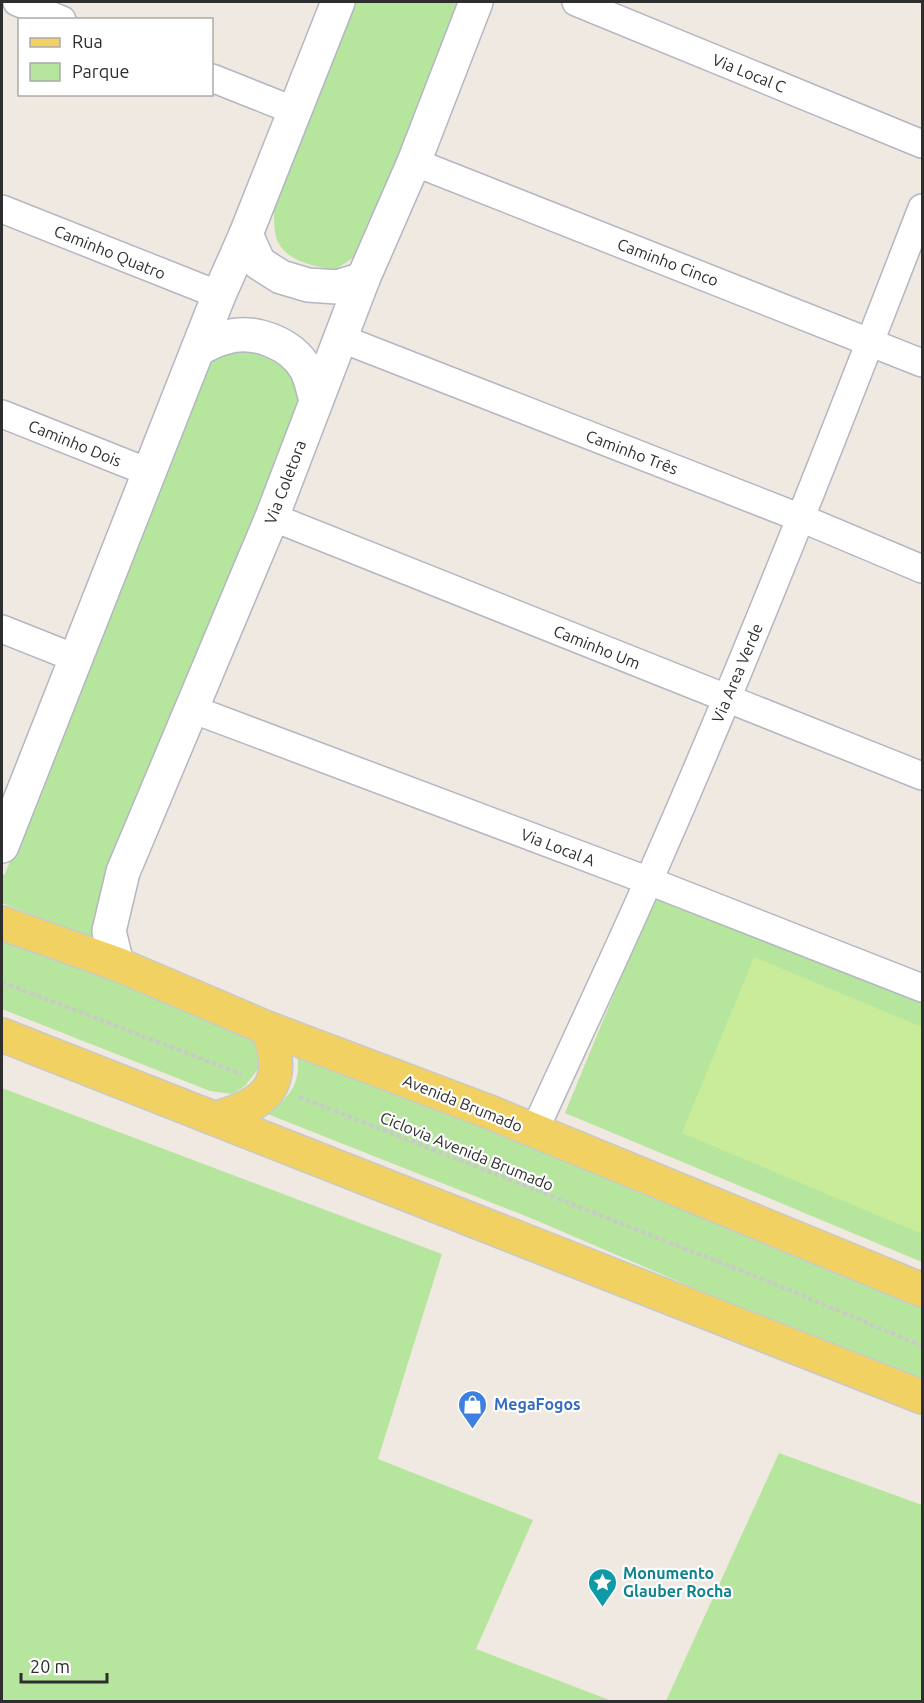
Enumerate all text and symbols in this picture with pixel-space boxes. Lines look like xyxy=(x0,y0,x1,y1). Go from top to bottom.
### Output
legend xyxy=(18,18,213,96)
text: Rua xyxy=(72,31,103,51)
street label: Via Local C xyxy=(710,50,788,96)
text: Parque xyxy=(72,61,129,81)
street label: Caminho Quatro xyxy=(52,221,168,283)
street label: Caminho Cinco xyxy=(615,234,721,290)
street label: Caminho Dois xyxy=(26,416,124,470)
street label: Caminho Três xyxy=(583,426,681,478)
street label: Via Coletora xyxy=(261,437,309,527)
street label: Caminho Um xyxy=(551,621,643,673)
street label: Via Area Verde xyxy=(708,621,766,725)
street label: Via Local A xyxy=(518,825,598,870)
street label: Avenida Brumado xyxy=(401,1071,525,1135)
street label: Ciclovia Avenida Brumado xyxy=(378,1108,556,1194)
shop icon: MegaFogos xyxy=(457,1388,489,1430)
place label: MegaFogos xyxy=(494,1395,581,1413)
place label: Monumento Glauber Rocha xyxy=(623,1564,732,1600)
place icon: Monumento Glauber Rocha xyxy=(586,1566,618,1608)
scale bar xyxy=(21,1646,106,1684)
text: 20 m xyxy=(30,1656,70,1676)

